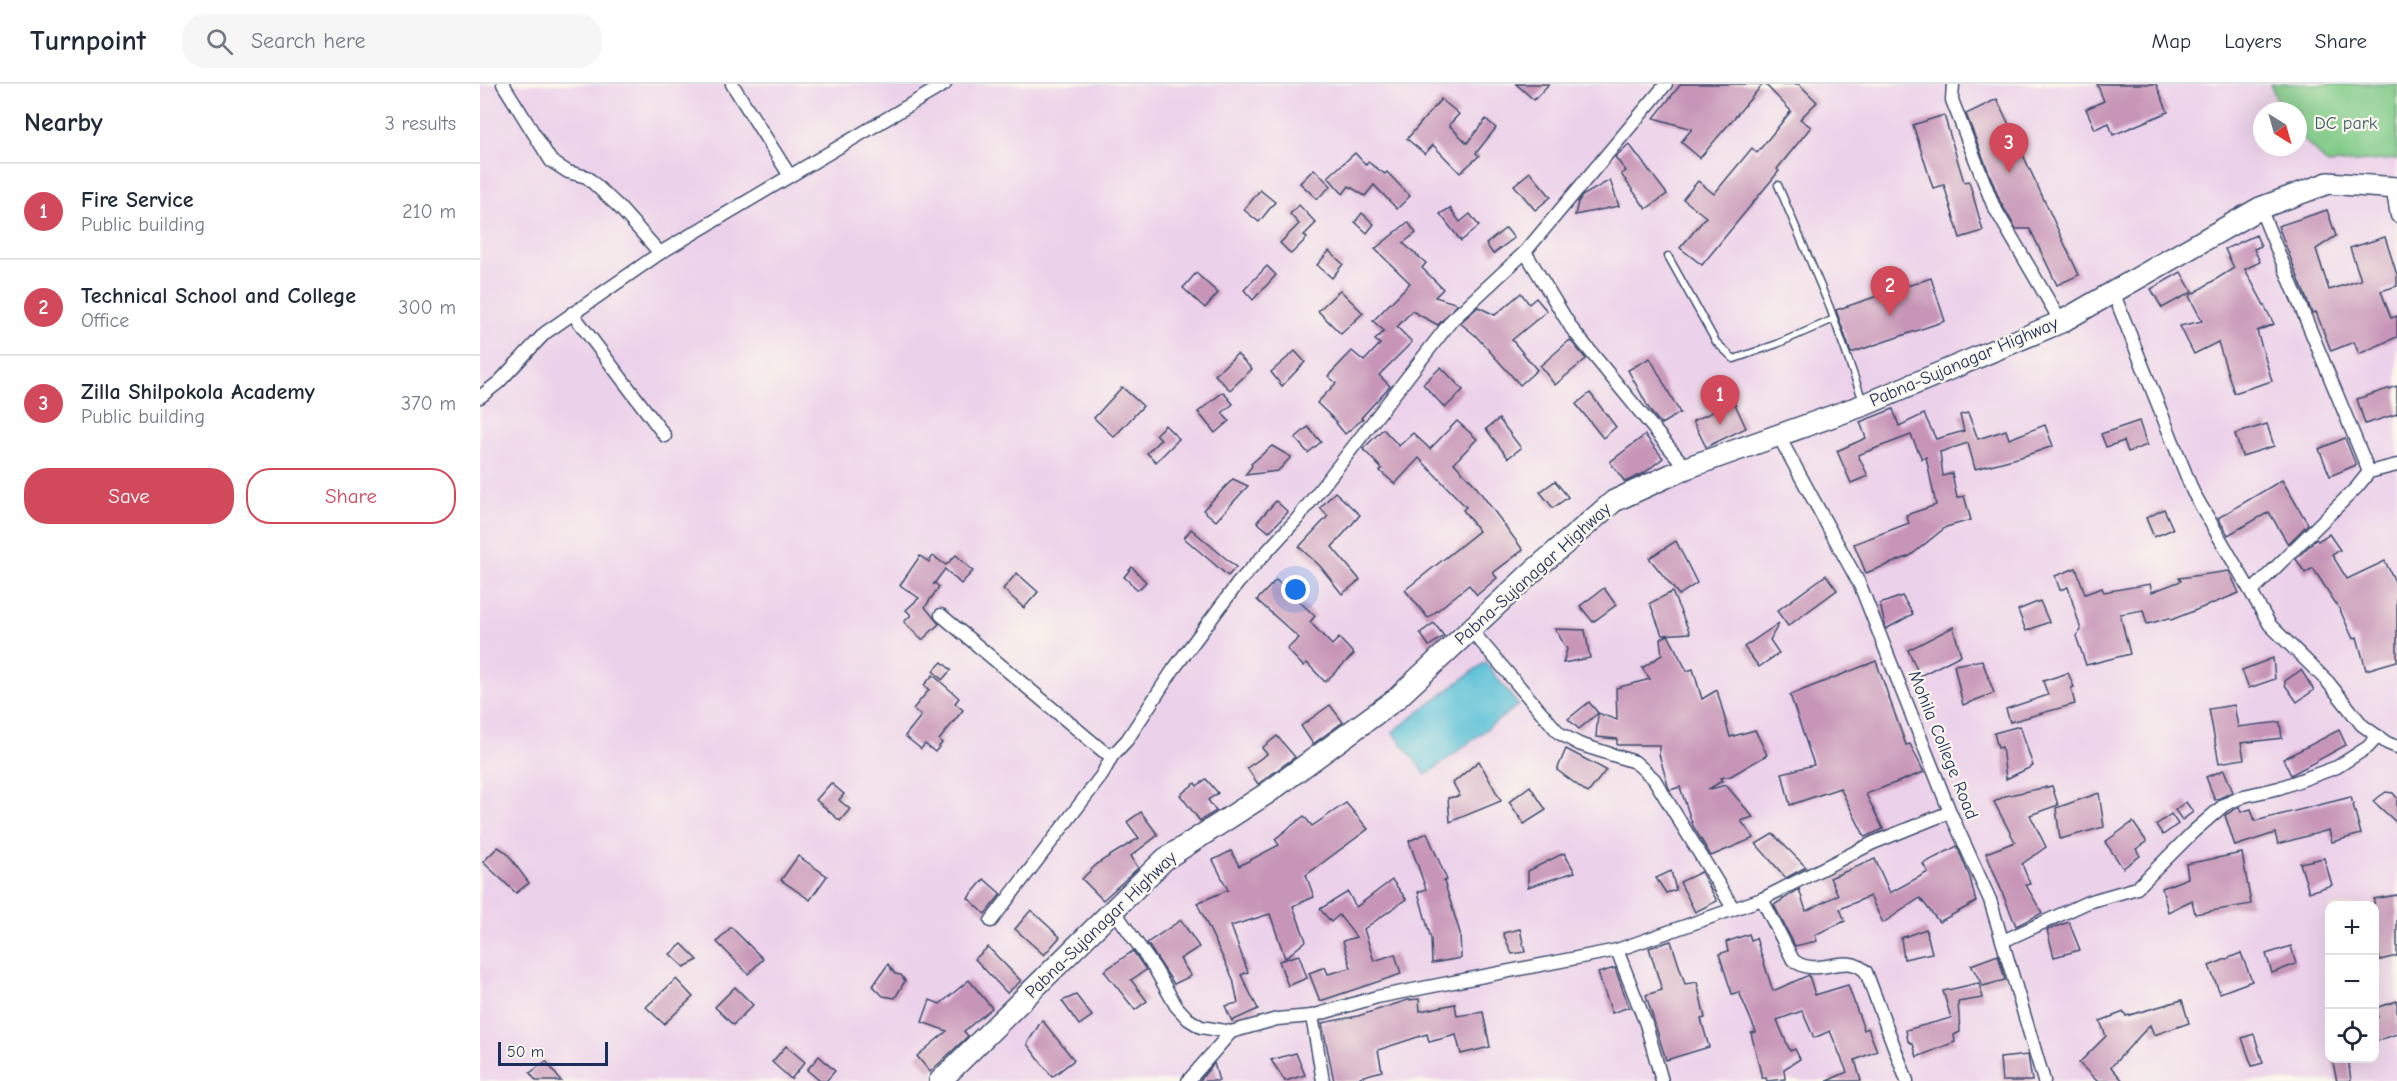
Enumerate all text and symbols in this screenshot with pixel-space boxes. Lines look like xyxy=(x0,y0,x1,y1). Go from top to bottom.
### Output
search box xyxy=(182,14,602,68)
text: Turnpoint xyxy=(30,25,146,57)
icon: search xyxy=(203,25,236,58)
text: Search here xyxy=(251,28,365,54)
text: Map xyxy=(2152,29,2191,53)
text: Layers xyxy=(2224,29,2282,53)
text: Share xyxy=(2315,29,2367,53)
north arrow xyxy=(2253,102,2307,156)
text: Nearby xyxy=(24,108,103,138)
text: 3 results xyxy=(385,112,456,135)
park label: DC park xyxy=(2314,113,2378,134)
pin: 3 xyxy=(1990,124,2029,173)
text: Fire Service xyxy=(81,187,194,213)
text: 1 xyxy=(40,200,47,223)
text: 210 m xyxy=(402,200,456,223)
text: Public building xyxy=(81,213,205,236)
pin: 2 xyxy=(1870,266,1910,316)
text: Technical School and College xyxy=(81,283,356,309)
text: 2 xyxy=(39,296,48,319)
text: 300 m xyxy=(398,296,456,319)
text: Office xyxy=(81,309,129,332)
street label: Pabna-Sujanagar Highway xyxy=(1867,312,2062,411)
pin: 1 xyxy=(1700,376,1740,425)
text: Zilla Shilpokola Academy xyxy=(81,379,315,405)
text: 3 xyxy=(39,392,48,415)
text: 370 m xyxy=(401,392,456,415)
text: Public building xyxy=(81,405,205,428)
button: Save xyxy=(24,468,234,524)
button: Share xyxy=(246,468,456,524)
street label: Pabna-Sujanagar Highway xyxy=(1451,498,1616,650)
your location xyxy=(1281,575,1310,604)
street label: Mohila College Road xyxy=(1904,668,1982,822)
street label: Pabna-Sujanagar Highway xyxy=(1021,846,1182,1003)
map controls xyxy=(2325,901,2379,1063)
button: + xyxy=(2325,901,2379,955)
button: − xyxy=(2325,955,2379,1009)
button: locate xyxy=(2325,1009,2379,1063)
scale bar xyxy=(498,1039,608,1066)
text: 50 m xyxy=(507,1043,544,1061)

